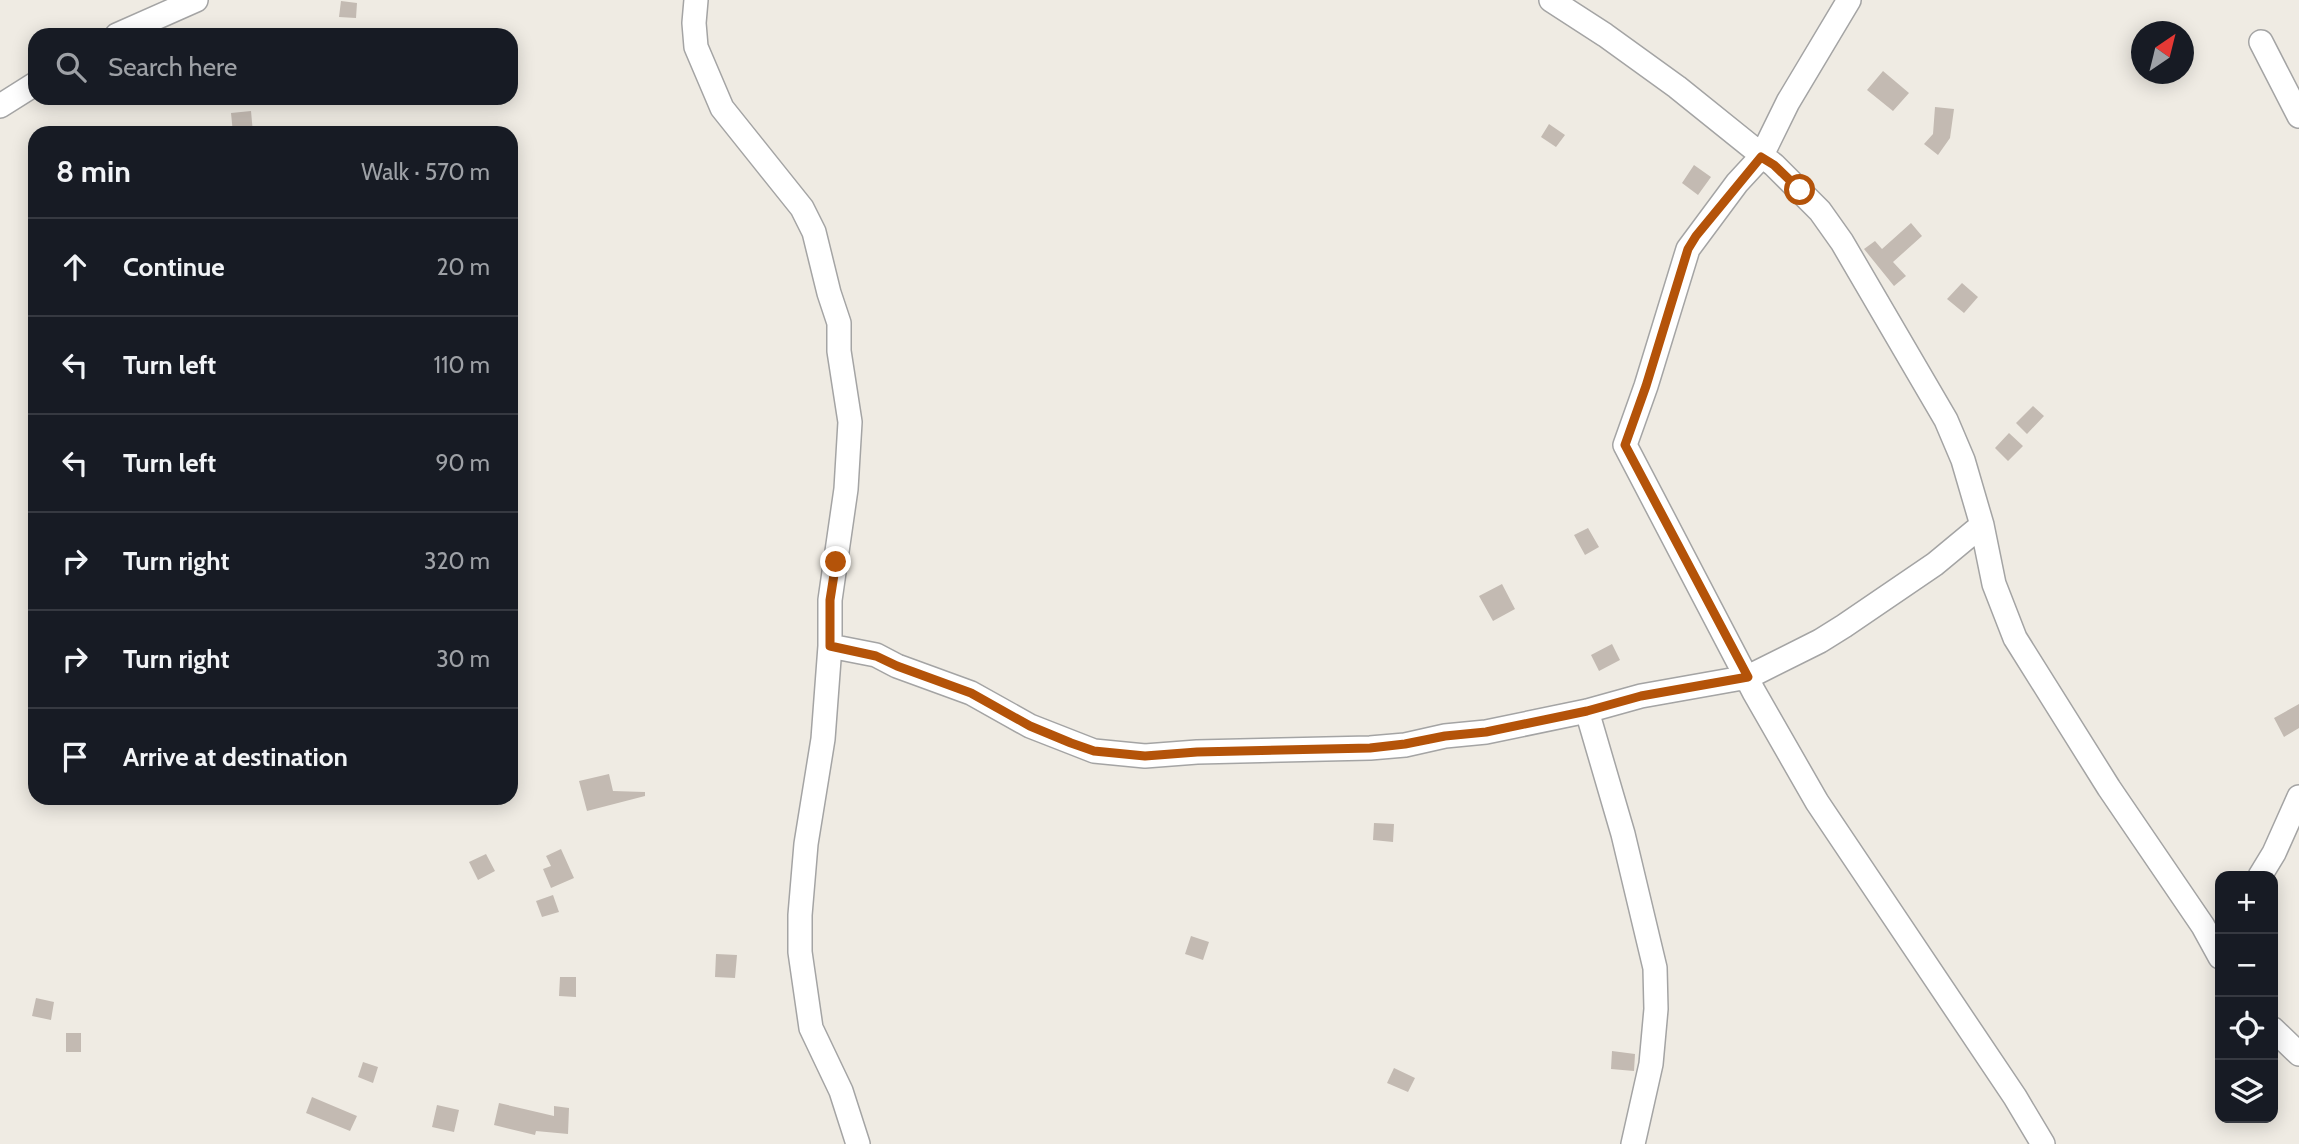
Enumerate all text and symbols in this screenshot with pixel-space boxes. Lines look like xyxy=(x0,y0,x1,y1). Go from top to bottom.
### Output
north arrow xyxy=(2131,21,2194,84)
search box xyxy=(28,28,518,105)
icon: search xyxy=(52,48,90,86)
text: Search here xyxy=(108,51,237,83)
text: 8 min xyxy=(56,153,131,190)
text: Walk · 570 m xyxy=(361,158,490,186)
route start xyxy=(1784,174,1815,205)
icon: ahead xyxy=(56,248,94,286)
text: Continue xyxy=(123,251,225,283)
text: 20 m xyxy=(437,253,490,281)
icon: left xyxy=(56,346,94,384)
text: Turn left xyxy=(123,349,216,381)
text: 110 m xyxy=(434,351,490,379)
icon: left xyxy=(56,444,94,482)
text: Turn left xyxy=(123,447,216,479)
text: 90 m xyxy=(436,449,490,477)
icon: right xyxy=(56,542,94,580)
text: Turn right xyxy=(123,545,229,577)
route end xyxy=(820,546,851,577)
text: 320 m xyxy=(424,547,490,575)
icon: right xyxy=(56,640,94,678)
text: Turn right xyxy=(123,643,229,675)
text: 30 m xyxy=(436,645,490,673)
icon: arrive xyxy=(56,738,94,776)
text: Arrive at destination xyxy=(123,741,348,773)
map controls xyxy=(2215,871,2278,1123)
button: + xyxy=(2215,871,2278,934)
button: − xyxy=(2215,934,2278,997)
button: locate xyxy=(2215,997,2278,1060)
button: layers xyxy=(2215,1060,2278,1123)

